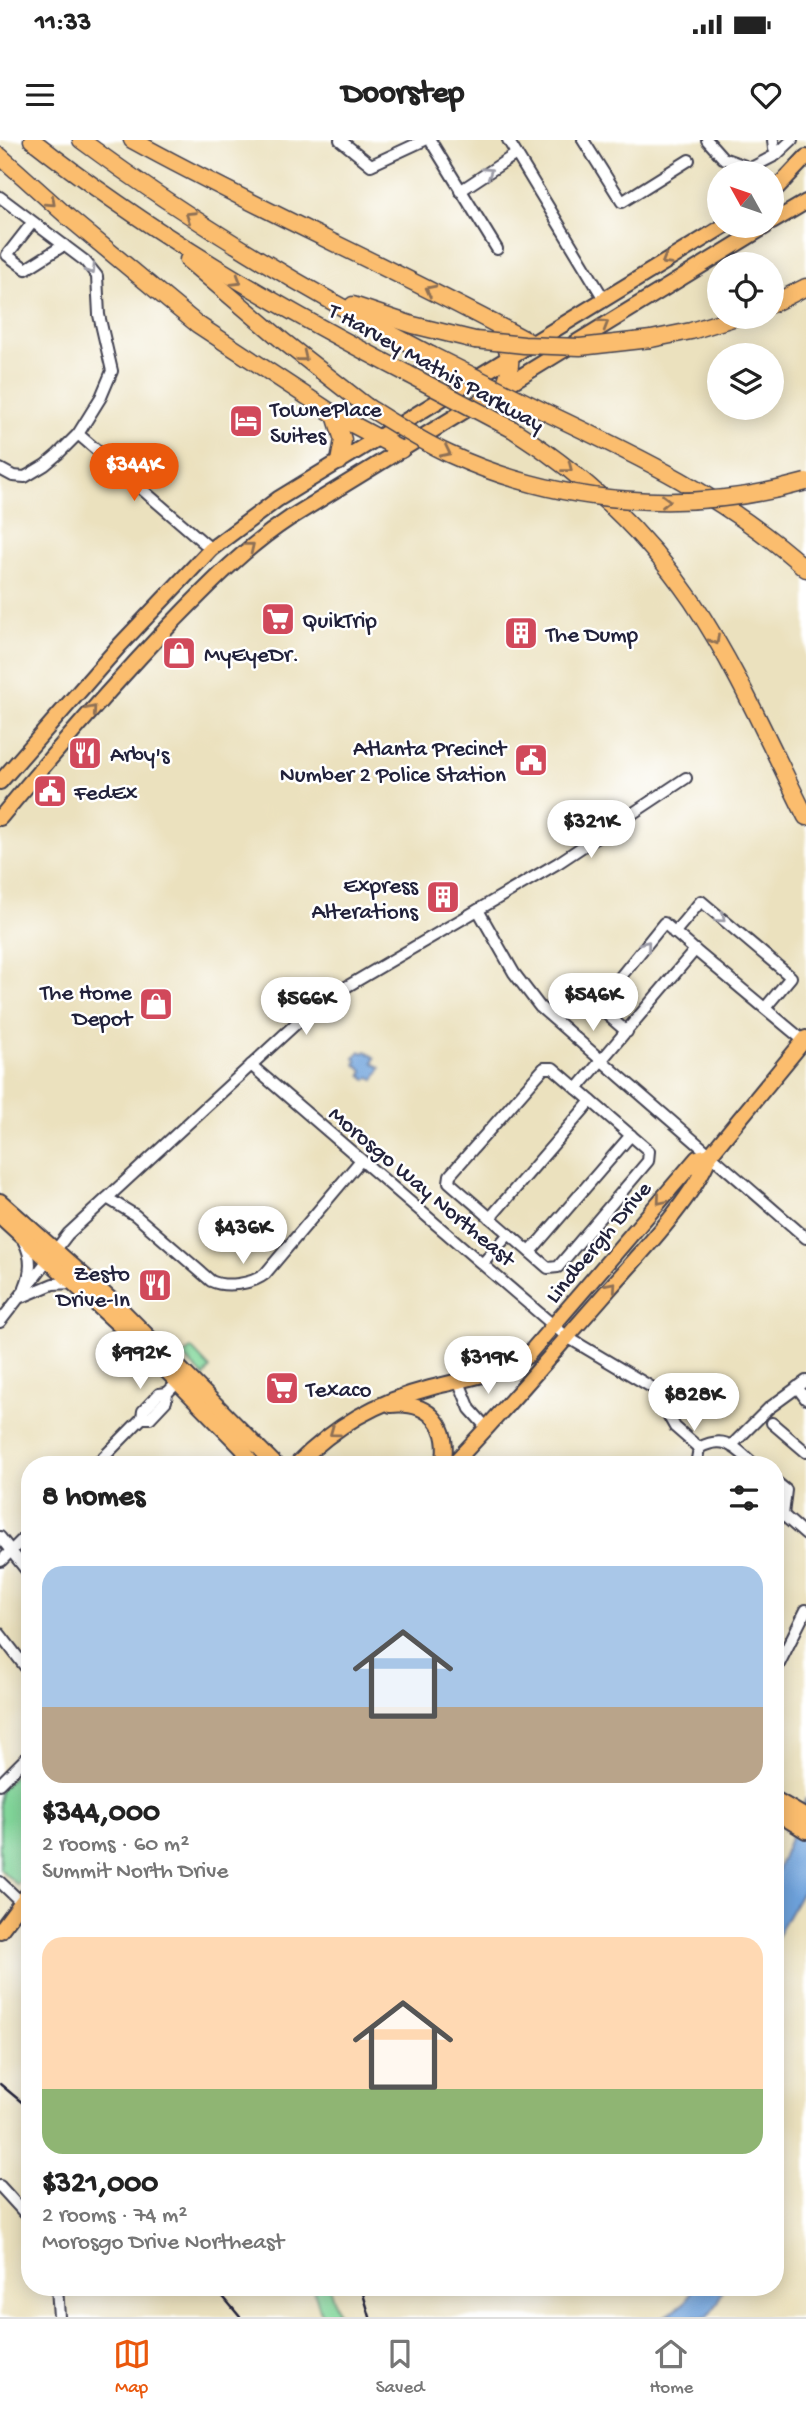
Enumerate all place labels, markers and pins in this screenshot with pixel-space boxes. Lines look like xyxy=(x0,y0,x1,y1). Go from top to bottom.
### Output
place label: TownePlace Suites xyxy=(268,398,383,451)
hotel icon: TownePlace Suites xyxy=(227,402,265,440)
pin: $344K xyxy=(85,444,183,503)
supermarket icon: QuikTrip xyxy=(259,600,297,638)
place label: QuikTrip xyxy=(302,609,377,636)
building icon: The Dump xyxy=(502,614,540,652)
place label: The Dump xyxy=(544,623,638,650)
shop icon: MyEyeDr. xyxy=(160,634,198,672)
place label: MyEyeDr. xyxy=(204,643,299,670)
restaurant icon: Arby's xyxy=(66,734,104,772)
place label: Atlanta Precinct Number 2 Police Station xyxy=(280,737,508,790)
public building icon: Atlanta Precinct Number 2 Police Station xyxy=(512,741,550,779)
place label: Arby's xyxy=(110,743,170,770)
public building icon: FedEx xyxy=(31,772,69,810)
place label: FedEx xyxy=(73,781,138,808)
pin: $321K xyxy=(542,800,640,860)
place label: Express Alterations xyxy=(311,874,419,927)
building icon: Express Alterations xyxy=(424,878,462,916)
pin: $546K xyxy=(544,974,642,1033)
pin: $566K xyxy=(257,978,355,1037)
place label: The Home Depot xyxy=(38,981,134,1034)
shop icon: The Home Depot xyxy=(137,985,175,1023)
pin: $436K xyxy=(194,1206,292,1266)
place label: Zesto Drive-In xyxy=(54,1262,130,1315)
restaurant icon: Zesto Drive-In xyxy=(136,1266,174,1304)
pin: $992K xyxy=(91,1332,189,1391)
pin: $319K xyxy=(439,1336,537,1396)
supermarket icon: Texaco xyxy=(263,1369,301,1407)
pin: $828K xyxy=(645,1374,743,1433)
place label: Texaco xyxy=(304,1378,371,1405)

